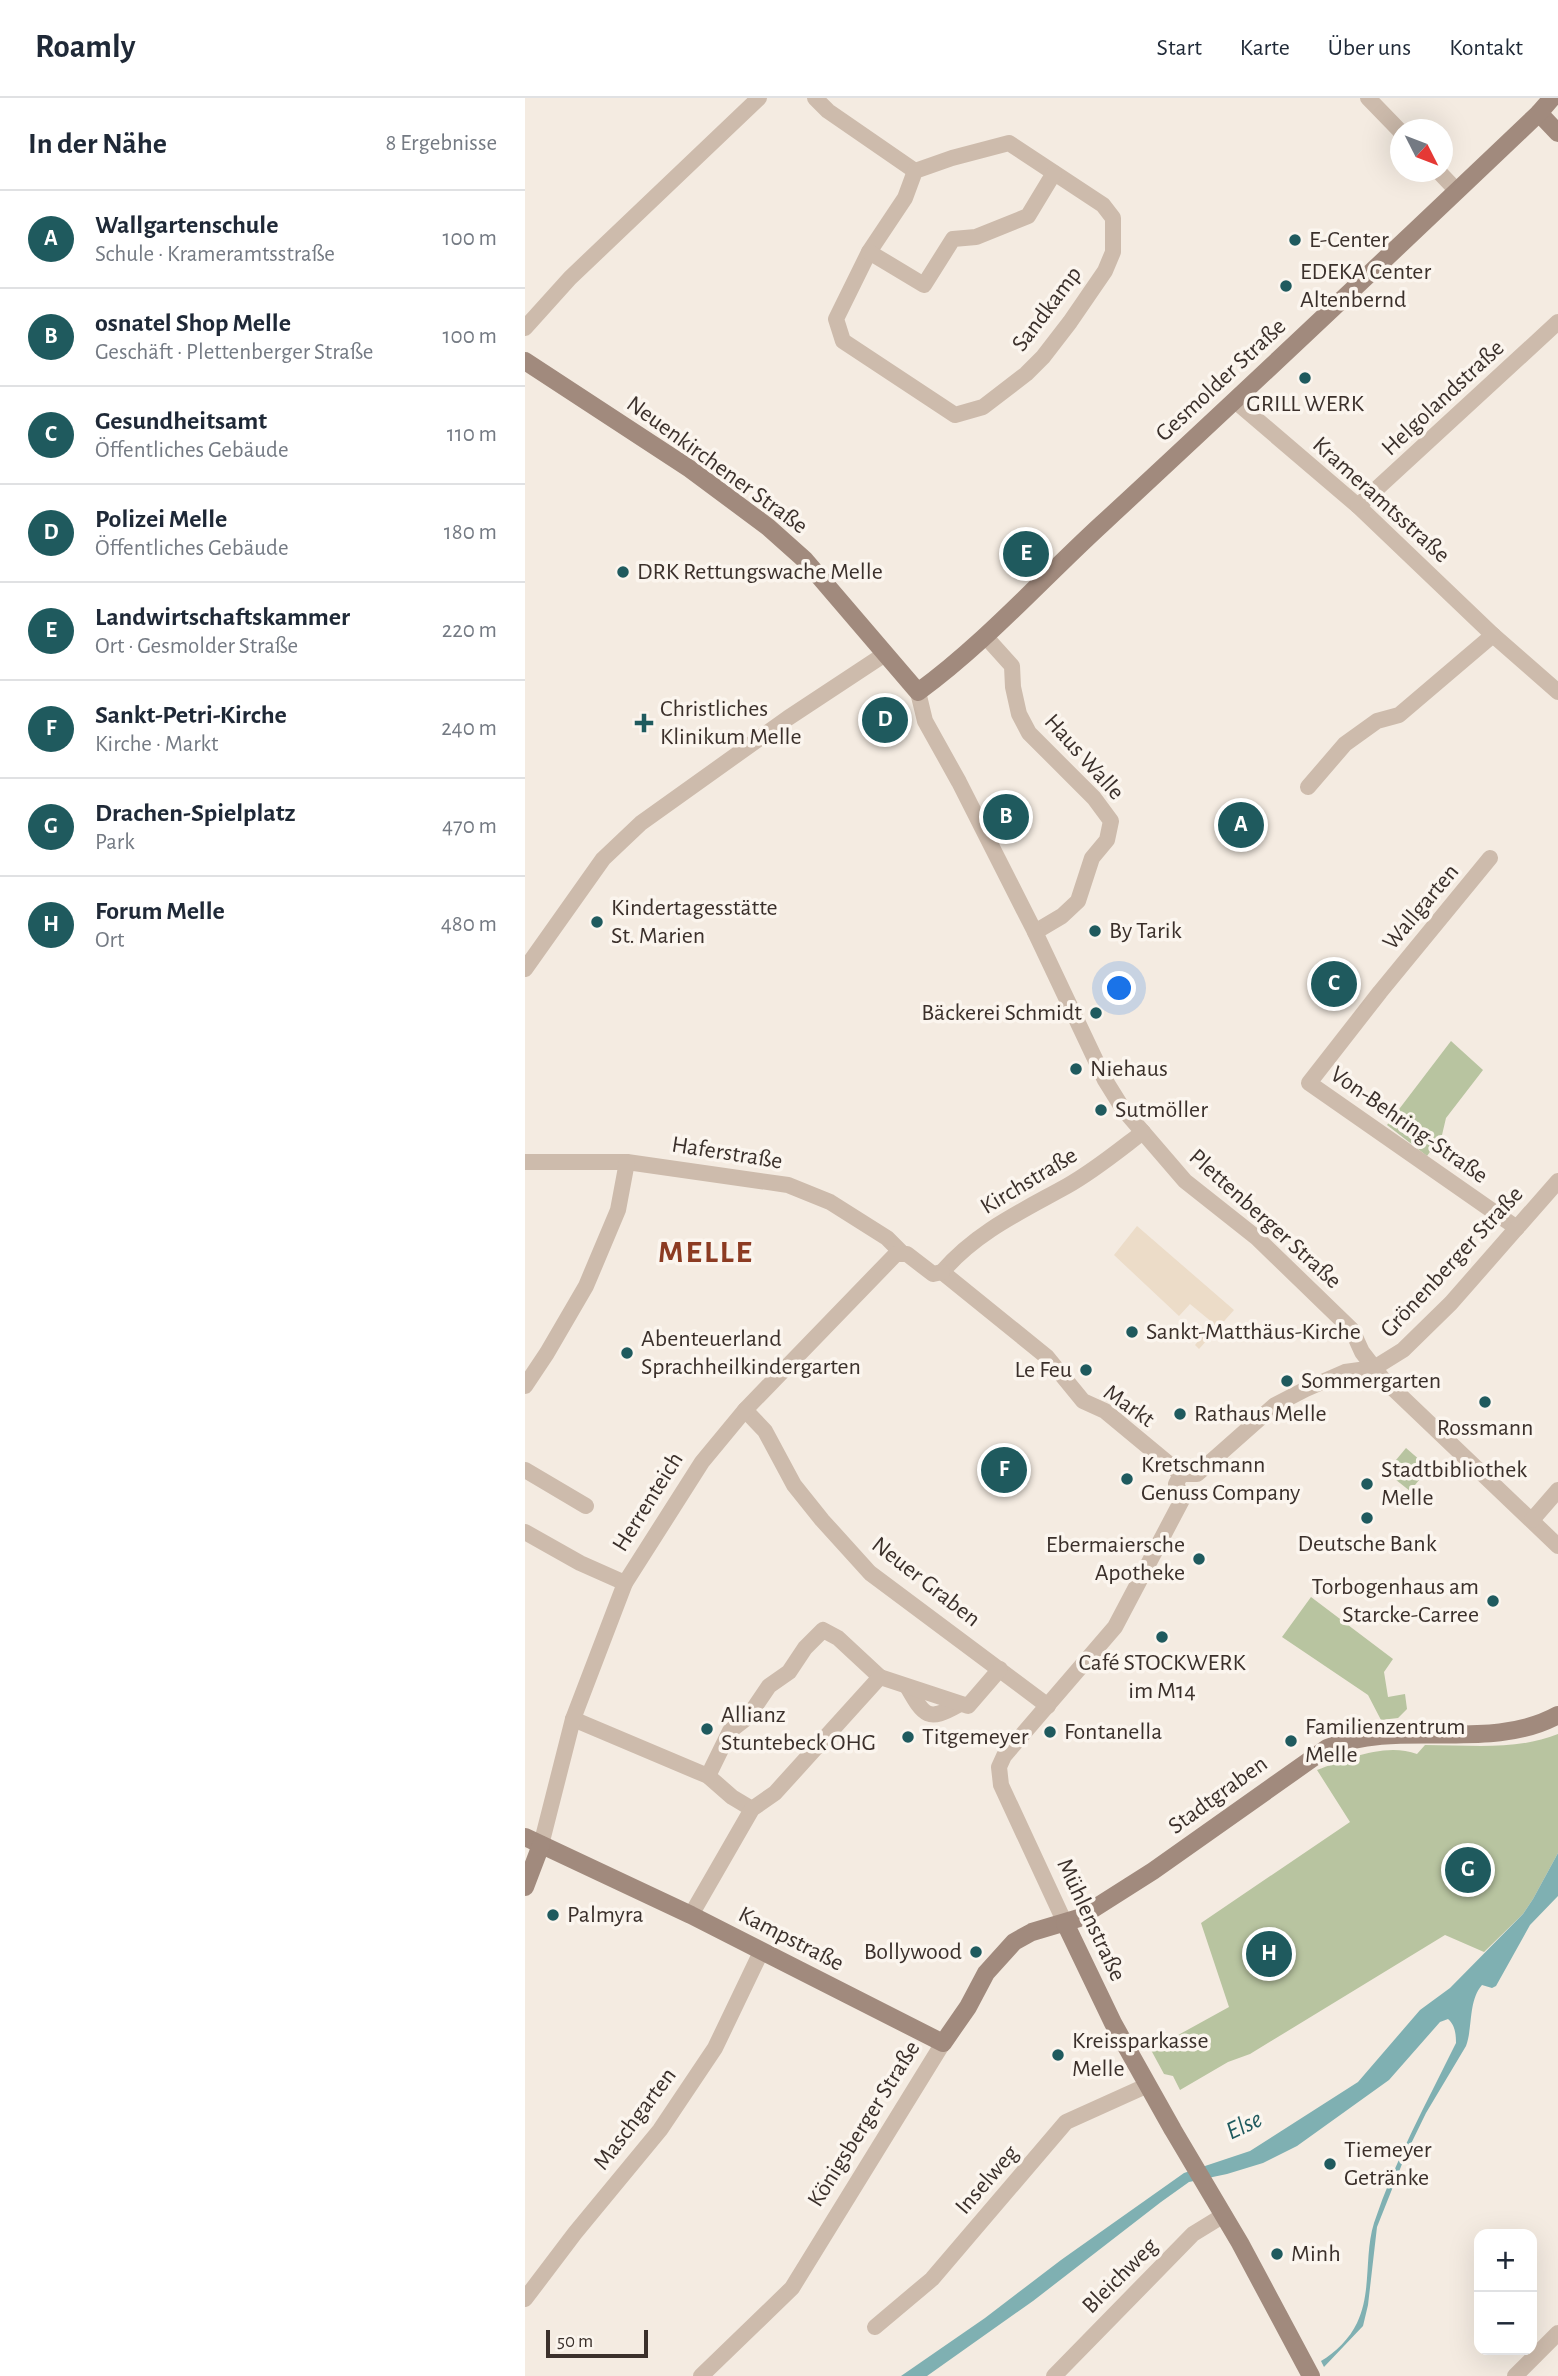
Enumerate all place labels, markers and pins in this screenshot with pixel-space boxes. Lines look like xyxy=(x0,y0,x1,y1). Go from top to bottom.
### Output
place label: E-Center xyxy=(1309,228,1389,252)
marker: E-Center xyxy=(1287,232,1303,248)
place label: EDEKA Center Altenbernd xyxy=(1300,260,1431,312)
marker: EDEKA Center Altenbernd xyxy=(1278,278,1294,294)
marker: GRILL WERK xyxy=(1297,370,1313,386)
place label: GRILL WERK xyxy=(1246,392,1365,416)
pin: E xyxy=(1003,528,1049,580)
place label: DRK Rettungswache Melle xyxy=(637,560,883,584)
marker: DRK Rettungswache Melle xyxy=(615,564,631,580)
pin: D xyxy=(862,694,908,746)
place label: Christliches Klinikum Melle xyxy=(660,697,802,749)
marker: Christliches Klinikum Melle xyxy=(634,713,654,733)
pin: B xyxy=(983,791,1029,843)
pin: A xyxy=(1218,799,1264,851)
place label: Kindertagesstätte St. Marien xyxy=(611,896,778,948)
marker: Kindertagesstätte St. Marien xyxy=(589,914,605,930)
place label: By Tarik xyxy=(1109,919,1182,943)
marker: By Tarik xyxy=(1087,923,1103,939)
pin: C xyxy=(1311,958,1357,1010)
place label: Bäckerei Schmidt xyxy=(921,1001,1082,1025)
marker: Bäckerei Schmidt xyxy=(1088,1005,1104,1021)
place label: Niehaus xyxy=(1090,1057,1168,1081)
marker: Niehaus xyxy=(1068,1061,1084,1077)
place label: Sutmöller xyxy=(1115,1098,1208,1122)
marker: Sutmöller xyxy=(1093,1102,1109,1118)
place label: Sankt-Matthäus-Kirche xyxy=(1146,1320,1361,1344)
marker: Sankt-Matthäus-Kirche xyxy=(1124,1324,1140,1340)
place label: Abenteuerland Sprachheilkindergarten xyxy=(641,1327,861,1379)
marker: Abenteuerland Sprachheilkindergarten xyxy=(619,1345,635,1361)
place label: Le Feu xyxy=(1014,1358,1072,1382)
marker: Le Feu xyxy=(1078,1362,1094,1378)
place label: Sommergarten xyxy=(1301,1369,1441,1393)
marker: Sommergarten xyxy=(1279,1373,1295,1389)
marker: Rossmann xyxy=(1477,1394,1493,1410)
place label: Rathaus Melle xyxy=(1194,1402,1327,1426)
marker: Rathaus Melle xyxy=(1172,1406,1188,1422)
place label: Rossmann xyxy=(1437,1416,1533,1440)
pin: F xyxy=(981,1444,1027,1496)
place label: Kretschmann Genuss Company xyxy=(1141,1453,1300,1505)
place label: Stadtbibliothek Melle xyxy=(1381,1458,1527,1510)
marker: Kretschmann Genuss Company xyxy=(1119,1471,1135,1487)
marker: Stadtbibliothek Melle xyxy=(1359,1476,1375,1492)
marker: Deutsche Bank xyxy=(1359,1510,1375,1526)
place label: Deutsche Bank xyxy=(1297,1532,1437,1556)
place label: Ebermaiersche Apotheke xyxy=(1046,1533,1185,1585)
marker: Ebermaiersche Apotheke xyxy=(1191,1551,1207,1567)
place label: Torbogenhaus am Starcke-Carree xyxy=(1312,1575,1479,1627)
marker: Torbogenhaus am Starcke-Carree xyxy=(1485,1593,1501,1609)
marker: Café STOCKWERK im M14 xyxy=(1154,1629,1170,1645)
place label: Café STOCKWERK im M14 xyxy=(1078,1651,1246,1703)
place label: Allianz Stuntebeck OHG xyxy=(721,1703,876,1755)
place label: Familienzentrum Melle xyxy=(1305,1715,1465,1767)
place label: Fontanella xyxy=(1064,1720,1162,1744)
marker: Allianz Stuntebeck OHG xyxy=(699,1721,715,1737)
marker: Fontanella xyxy=(1042,1724,1058,1740)
place label: Titgemeyer xyxy=(922,1725,1029,1749)
marker: Titgemeyer xyxy=(900,1729,916,1745)
marker: Familienzentrum Melle xyxy=(1283,1733,1299,1749)
pin: G xyxy=(1445,1844,1491,1896)
place label: Palmyra xyxy=(567,1903,643,1927)
marker: Palmyra xyxy=(545,1907,561,1923)
pin: H xyxy=(1246,1928,1292,1980)
place label: Bollywood xyxy=(864,1940,962,1964)
marker: Bollywood xyxy=(968,1944,984,1960)
place label: Kreissparkasse Melle xyxy=(1072,2029,1208,2081)
marker: Kreissparkasse Melle xyxy=(1050,2047,1066,2063)
place label: Tiemeyer Getränke xyxy=(1344,2138,1432,2190)
marker: Tiemeyer Getränke xyxy=(1322,2156,1338,2172)
place label: Minh xyxy=(1291,2242,1341,2266)
marker: Minh xyxy=(1269,2246,1285,2262)

